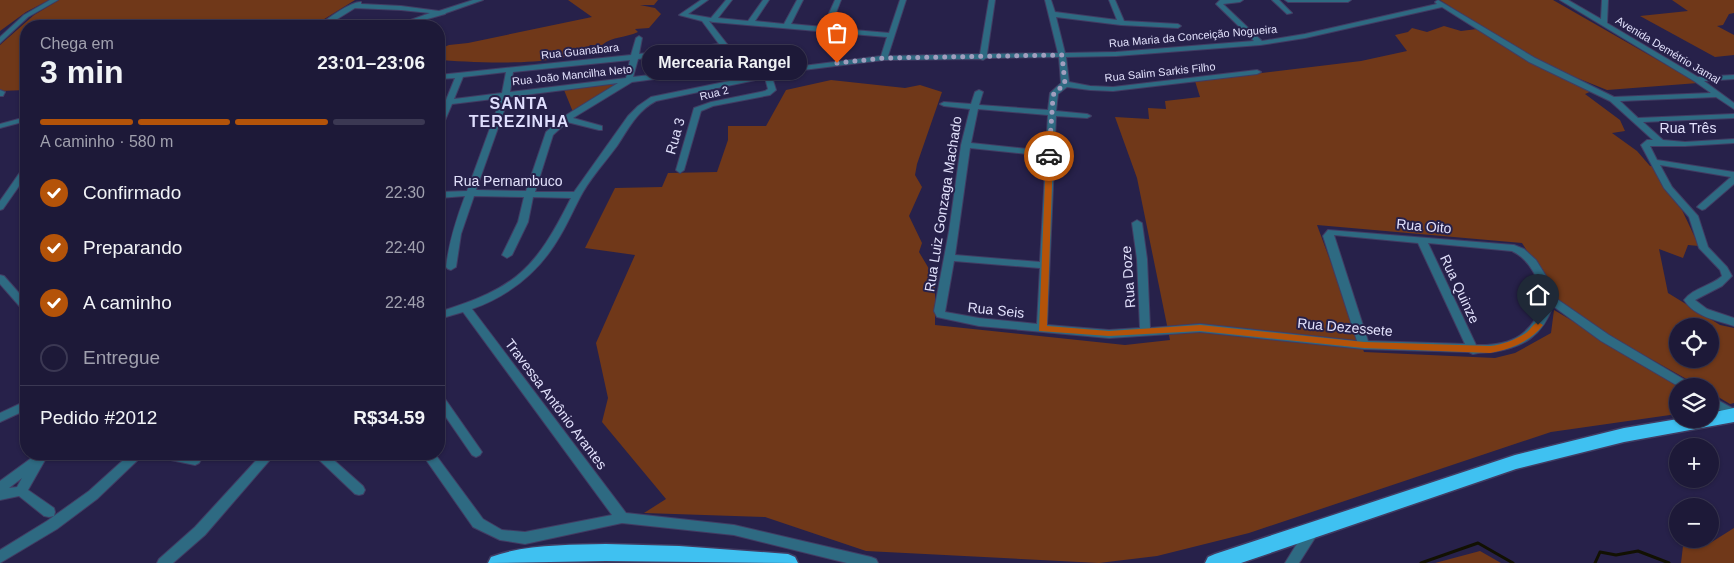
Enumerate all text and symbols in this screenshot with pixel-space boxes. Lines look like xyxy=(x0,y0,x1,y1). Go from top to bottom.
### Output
pin xyxy=(816,12,858,63)
street label: Avenida Demétrio Jamal xyxy=(1614,14,1722,86)
icon: bag xyxy=(823,19,851,47)
street label: Rua Maria da Conceição Nogueira xyxy=(1108,23,1278,49)
text: Chega em xyxy=(40,35,114,52)
street label: Rua Guanabara xyxy=(540,41,620,61)
callout: Mercearia Rangel xyxy=(642,46,807,80)
text: 23:01–23:06 xyxy=(317,52,425,73)
text: 3 min xyxy=(40,54,124,90)
text: Mercearia Rangel xyxy=(658,54,791,71)
street label: Rua Salim Sarkis Filho xyxy=(1104,60,1216,84)
street label: Rua João Mancilha Neto xyxy=(511,63,633,87)
street label: Rua 2 xyxy=(698,84,730,102)
district label: SANTA TEREZINHA xyxy=(469,95,569,130)
street label: Rua Luiz Gonzaga Machado xyxy=(921,115,965,293)
street label: Rua 3 xyxy=(662,116,688,156)
street label: Rua Três xyxy=(1660,120,1716,136)
courier xyxy=(1024,131,1074,181)
text: A caminho · 580 m xyxy=(40,133,173,150)
icon: car xyxy=(1035,142,1063,170)
street label: Rua Pernambuco xyxy=(454,173,563,189)
icon: check xyxy=(40,179,68,207)
text: Confirmado xyxy=(83,182,181,203)
text: 22:30 xyxy=(385,184,425,201)
street label: Rua Oito xyxy=(1396,216,1452,236)
icon: check xyxy=(40,234,68,262)
text: Preparando xyxy=(83,237,182,258)
text: 22:40 xyxy=(385,239,425,256)
street label: Rua Doze xyxy=(1118,245,1138,309)
street label: Rua Quinze xyxy=(1437,252,1483,326)
pin xyxy=(1517,274,1559,325)
icon: home xyxy=(1524,281,1552,309)
icon: check xyxy=(40,289,68,317)
text: A caminho xyxy=(83,292,172,313)
text: 22:48 xyxy=(385,294,425,311)
street label: Rua Seis xyxy=(967,299,1025,321)
street label: Rua Dezessete xyxy=(1297,315,1394,339)
map controls xyxy=(1669,318,1719,548)
button: locate xyxy=(1669,318,1719,368)
street label: Travessa Antônio Arantes xyxy=(502,336,610,472)
text: Entregue xyxy=(83,347,160,368)
button: layers xyxy=(1669,378,1719,428)
text: Pedido #2012 xyxy=(40,407,157,428)
text: R$34.59 xyxy=(353,407,425,428)
button: + xyxy=(1669,438,1719,488)
button: − xyxy=(1669,498,1719,548)

